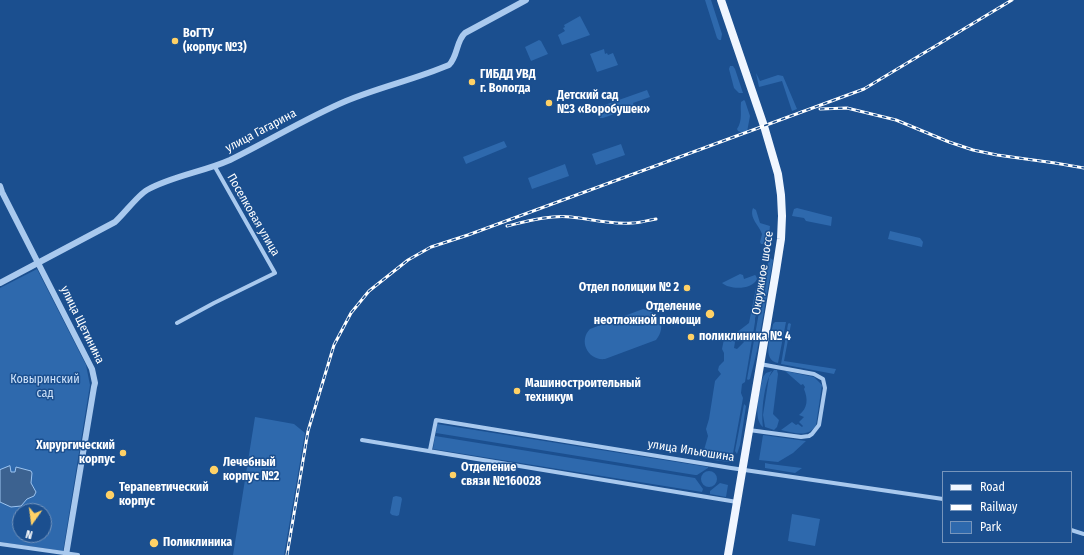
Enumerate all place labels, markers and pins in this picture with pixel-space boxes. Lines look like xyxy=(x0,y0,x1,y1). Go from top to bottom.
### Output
place label: ВоГТУ (корпус №3) xyxy=(183,27,247,55)
marker: ВоГТУ (корпус №3) xyxy=(170,36,180,46)
place label: ГИБДД УВД г. Вологда xyxy=(480,68,536,96)
marker: ГИБДД УВД г. Вологда xyxy=(467,77,477,87)
place label: Детский сад №3 «Воробушек» xyxy=(557,89,650,117)
marker: Детский сад №3 «Воробушек» xyxy=(544,98,554,108)
place label: Отдел полиции № 2 xyxy=(579,281,679,295)
marker: Отдел полиции № 2 xyxy=(682,283,692,293)
place label: Отделение неотложной помощи xyxy=(594,300,701,328)
marker: Отделение неотложной помощи xyxy=(704,308,716,320)
place label: поликлиника № 4 xyxy=(699,330,791,344)
marker: поликлиника № 4 xyxy=(686,332,696,342)
place label: Машиностроительный техникум xyxy=(525,377,641,405)
marker: Машиностроительный техникум xyxy=(512,386,522,396)
place label: Хирургический корпус xyxy=(36,439,115,467)
marker: Хирургический корпус xyxy=(118,448,128,458)
place label: Лечебный корпус №2 xyxy=(223,456,279,484)
place label: Отделение связи №160028 xyxy=(461,461,541,489)
marker: Лечебный корпус №2 xyxy=(208,464,220,476)
marker: Отделение связи №160028 xyxy=(448,470,458,480)
place label: Терапевтический корпус xyxy=(119,481,209,509)
marker: Терапевтический корпус xyxy=(104,489,116,501)
place label: Поликлиника xyxy=(163,536,232,550)
marker: Поликлиника xyxy=(148,537,160,549)

